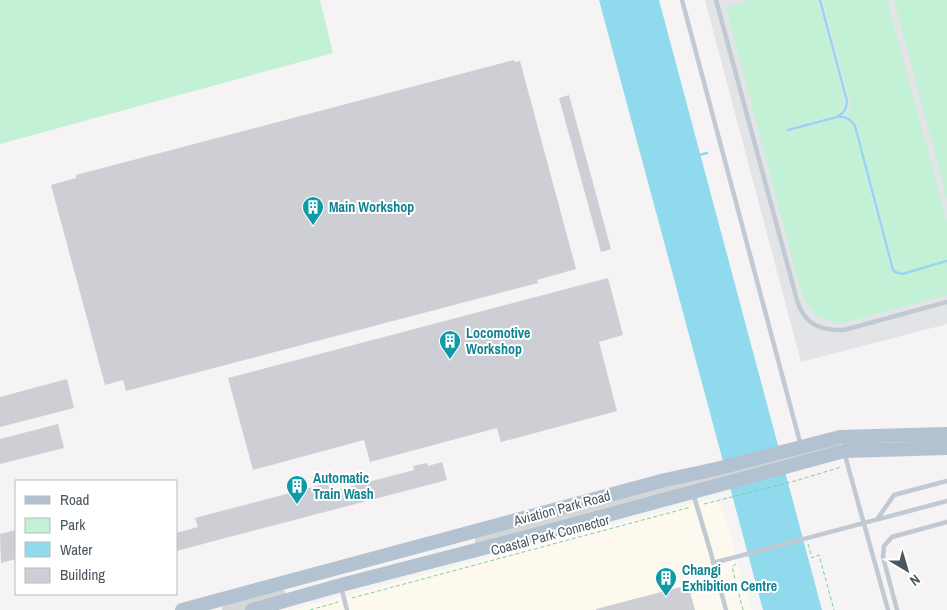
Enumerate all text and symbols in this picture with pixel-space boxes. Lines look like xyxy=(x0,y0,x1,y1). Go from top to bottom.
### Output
building icon: Main Workshop xyxy=(301,195,325,226)
place label: Main Workshop xyxy=(329,198,414,216)
place label: Locomotive Workshop xyxy=(466,324,530,358)
building icon: Locomotive Workshop xyxy=(438,329,462,360)
place label: Automatic Train Wash xyxy=(313,469,374,503)
building icon: Automatic Train Wash xyxy=(285,474,309,505)
legend xyxy=(15,480,178,595)
street label: Aviation Park Road xyxy=(511,486,612,530)
text: Road xyxy=(60,489,89,510)
street label: Coastal Park Connector xyxy=(489,510,611,559)
text: Park xyxy=(60,514,86,535)
text: Water xyxy=(60,539,92,560)
north arrow xyxy=(882,545,932,595)
place label: Changi Exhibition Centre xyxy=(682,561,777,595)
text: Building xyxy=(60,564,105,585)
building icon: Changi Exhibition Centre xyxy=(654,566,678,597)
text: N xyxy=(906,571,924,590)

